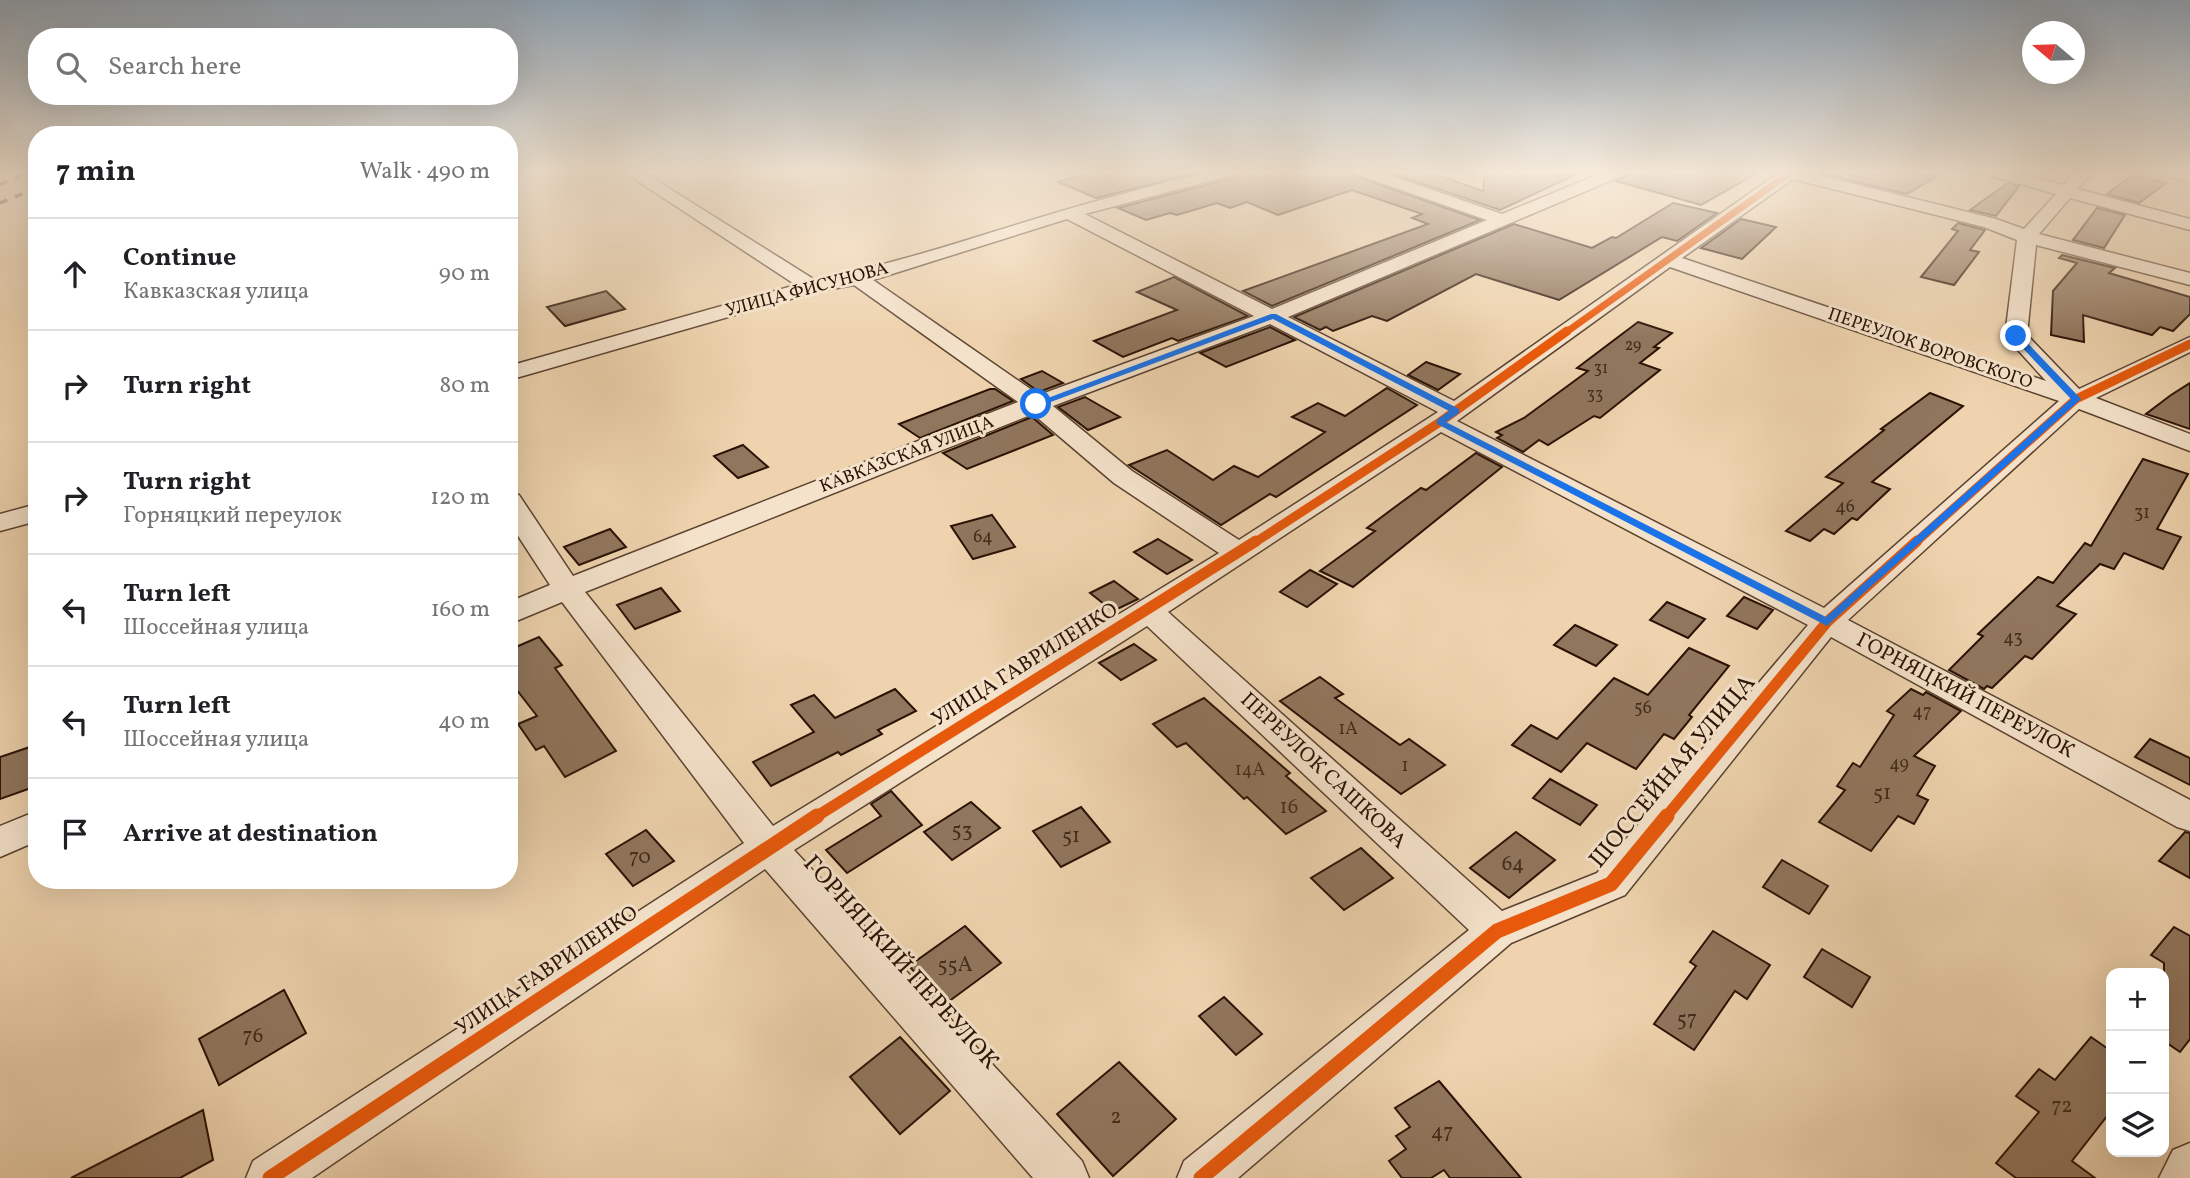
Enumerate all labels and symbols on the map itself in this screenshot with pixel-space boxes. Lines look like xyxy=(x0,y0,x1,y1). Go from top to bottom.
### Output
north arrow xyxy=(2022,21,2085,84)
street label: УЛИЦА ФИСУНОВА xyxy=(723,256,891,324)
street label: ПЕРЕУЛОК ВОРОВСКОГО xyxy=(1824,302,2036,396)
route end xyxy=(2000,320,2031,351)
house number: 29 xyxy=(1625,335,1641,357)
house number: 31 xyxy=(1594,358,1608,380)
house number: 33 xyxy=(1587,384,1603,406)
route start xyxy=(1020,388,1051,419)
street label: КАВКАЗСКАЯ УЛИЦА xyxy=(816,410,998,500)
house number: 46 xyxy=(1835,495,1855,520)
house number: 31 xyxy=(2134,501,2150,526)
house number: 64 xyxy=(973,525,993,550)
street label: УЛИЦА ГАВРИЛЕНКО xyxy=(926,596,1124,734)
street label: ГОРНЯЦКИЙ ПЕРЕУЛОК xyxy=(1851,626,2079,766)
house number: 43 xyxy=(2003,626,2023,651)
street label: ШОССЕЙНАЯ УЛИЦА xyxy=(1582,668,1764,876)
street label: ПЕРЕУЛОК САШКОВА xyxy=(1233,686,1413,856)
house number: 56 xyxy=(1634,696,1652,721)
house number: 47 xyxy=(1912,700,1932,725)
house number: 1А xyxy=(1338,717,1358,742)
house number: 49 xyxy=(1889,752,1909,777)
house number: 1 xyxy=(1402,754,1408,779)
house number: 14А xyxy=(1235,758,1266,783)
house number: 51 xyxy=(1873,779,1891,808)
house number: 16 xyxy=(1280,793,1298,822)
house number: 53 xyxy=(952,816,972,845)
house number: 51 xyxy=(1062,822,1080,851)
house number: 70 xyxy=(629,843,651,872)
street label: ГОРНЯЦКИЙ ПЕРЕУЛОК xyxy=(794,848,1006,1078)
house number: 64 xyxy=(1502,850,1524,879)
street label: УЛИЦА ГАВРИЛЕНКО xyxy=(450,899,644,1043)
house number: 55А xyxy=(938,951,973,980)
house number: 57 xyxy=(1677,1005,1697,1034)
house number: 76 xyxy=(243,1022,263,1051)
house number: 72 xyxy=(2051,1092,2073,1121)
house number: 2 xyxy=(1110,1103,1122,1132)
house number: 47 xyxy=(1431,1118,1453,1147)

